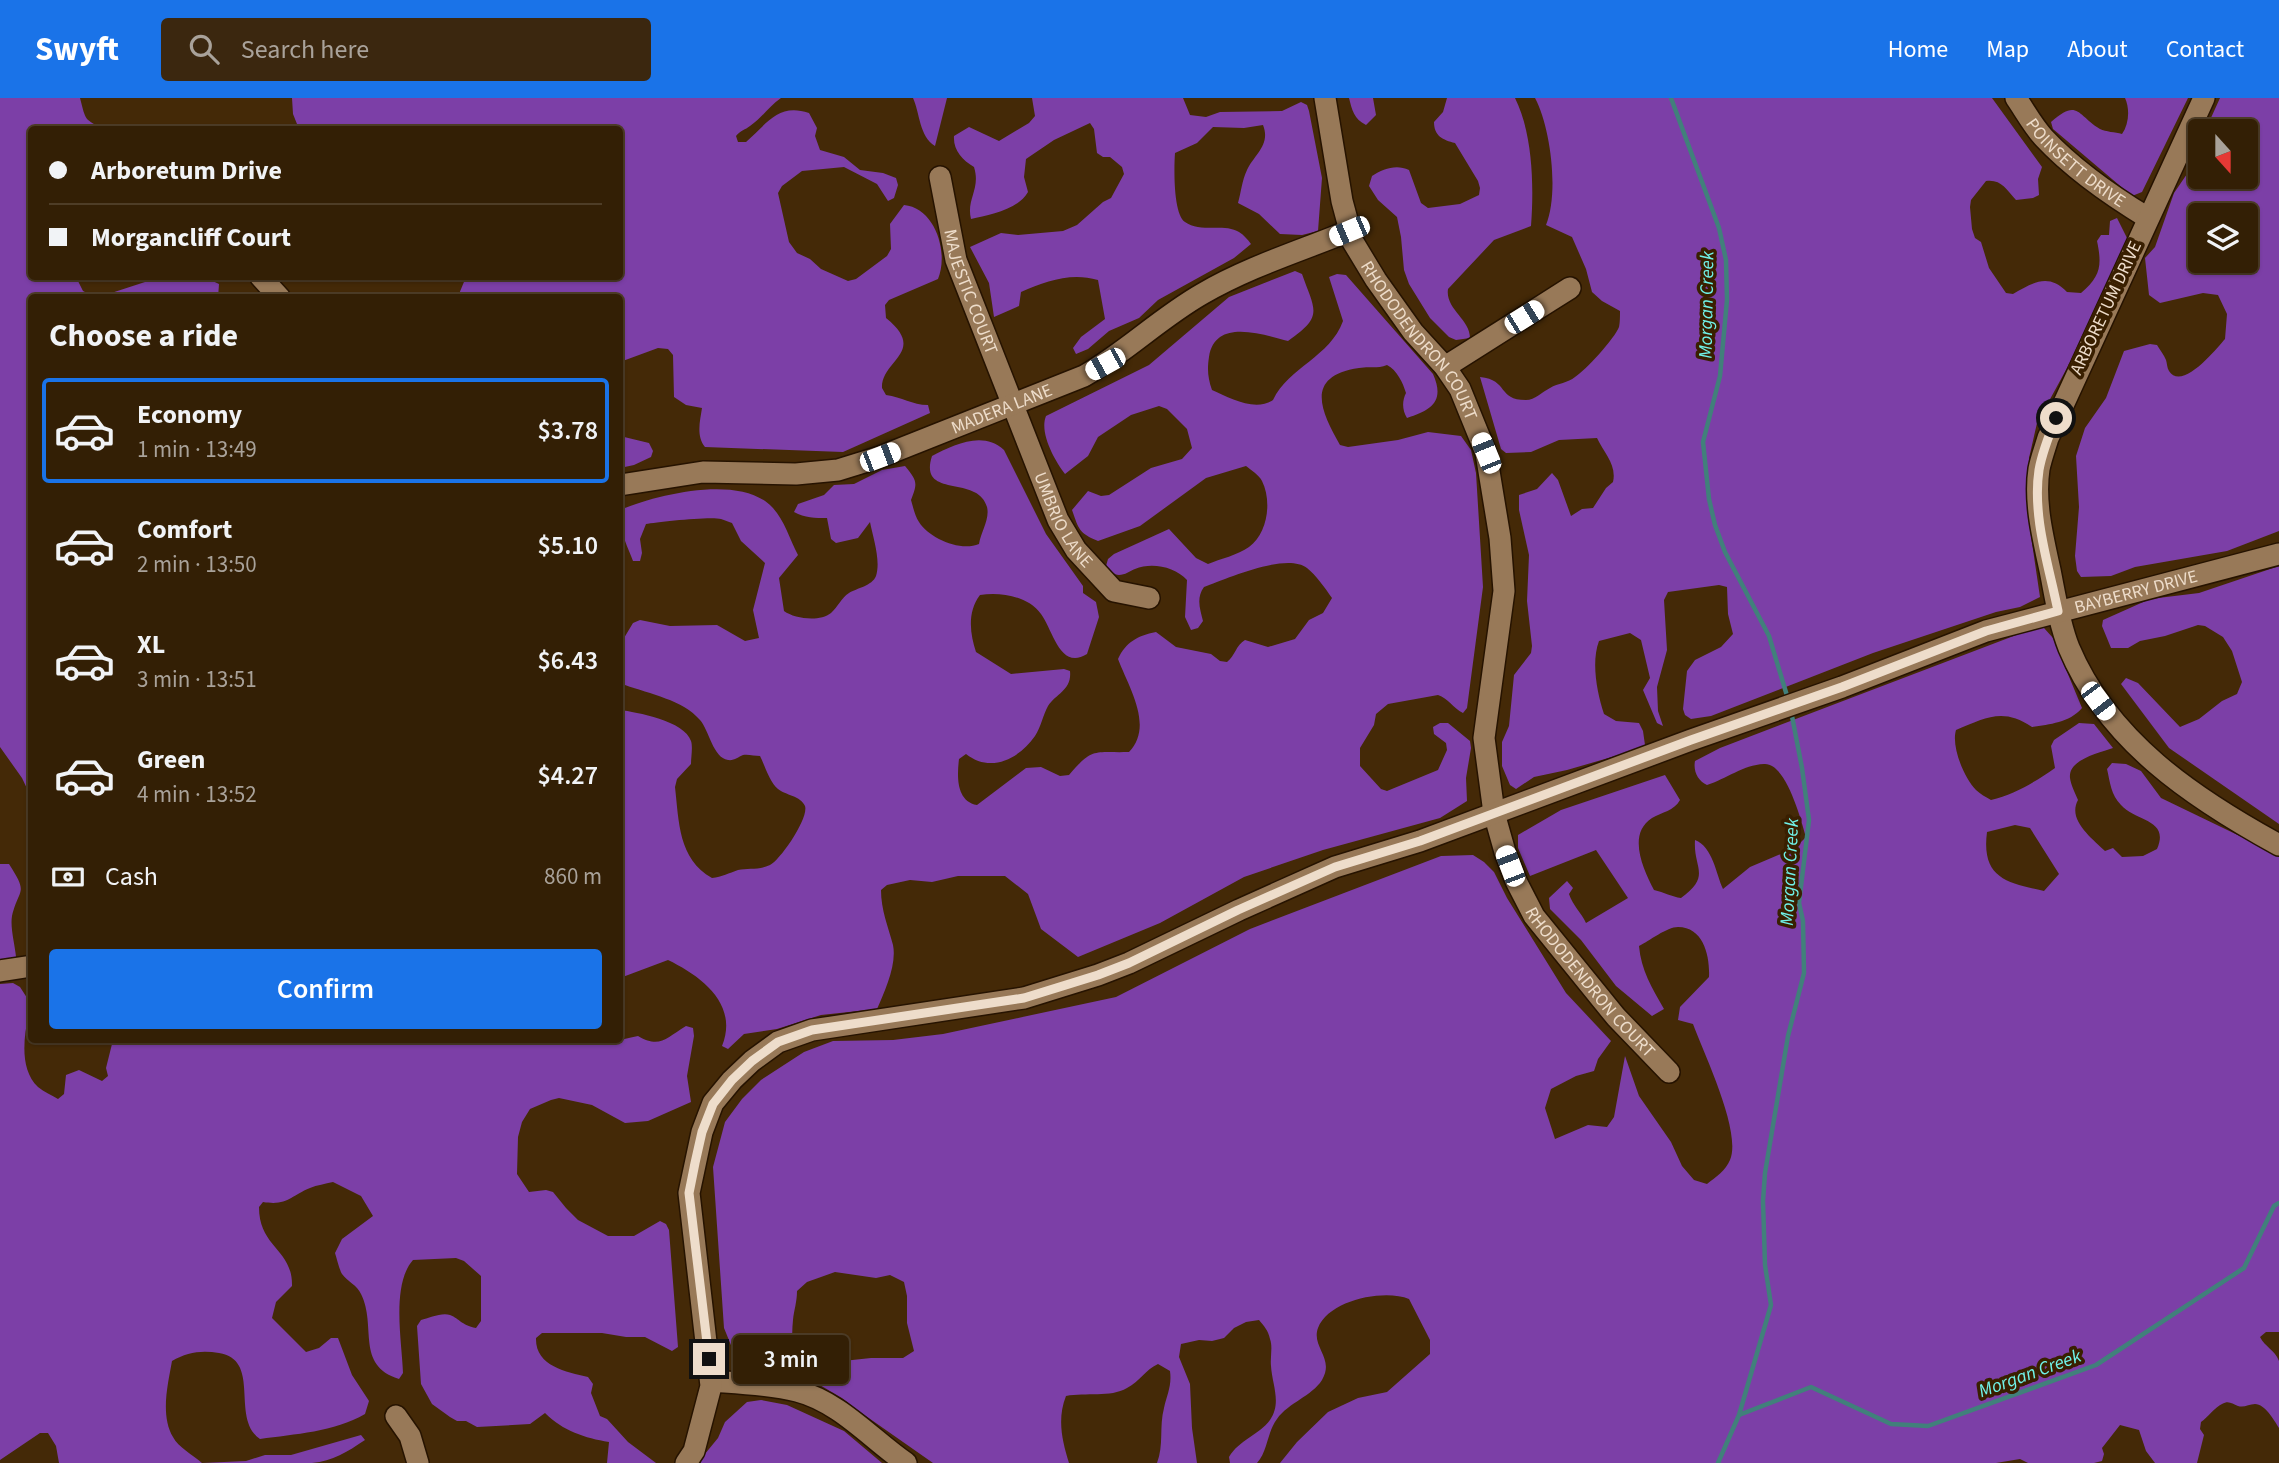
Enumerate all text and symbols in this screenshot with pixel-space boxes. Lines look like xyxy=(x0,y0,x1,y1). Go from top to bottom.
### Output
search box xyxy=(161,18,651,81)
text: Swyft xyxy=(35,26,119,73)
icon: search xyxy=(185,30,223,68)
text: Search here xyxy=(241,31,369,68)
text: Home xyxy=(1888,32,1948,67)
text: Map xyxy=(1986,32,2029,67)
text: About xyxy=(2067,32,2128,67)
text: Contact xyxy=(2166,32,2244,67)
street label: POINSETT DRIVE xyxy=(2020,113,2131,213)
north arrow xyxy=(2188,119,2258,189)
map controls xyxy=(2188,119,2258,273)
text: Arboretum Drive xyxy=(91,152,282,189)
button: layers xyxy=(2188,203,2258,273)
car xyxy=(1326,213,1373,249)
text: Morgancliff Court xyxy=(91,219,291,256)
street label: MAJESTIC COURT xyxy=(938,227,1004,358)
street label: ARBORETUM DRIVE xyxy=(2064,237,2148,379)
water label: Morgan Creek xyxy=(1693,250,1721,359)
street label: RHODODENDRON COURT xyxy=(1355,256,1484,424)
car xyxy=(1501,297,1548,337)
text: Choose a ride xyxy=(49,313,238,359)
car xyxy=(1082,345,1129,383)
street label: MADERA LANE xyxy=(947,377,1056,440)
text: Economy xyxy=(137,396,242,433)
icon: car xyxy=(53,399,116,462)
route start xyxy=(2040,402,2072,434)
text: $3.78 xyxy=(537,412,598,449)
car xyxy=(1469,430,1504,476)
text: 1 min · 13:49 xyxy=(137,433,257,466)
car xyxy=(857,440,904,474)
street label: UMBRIO LANE xyxy=(1028,468,1099,573)
text: Comfort xyxy=(137,511,232,548)
icon: car xyxy=(53,514,116,577)
text: $5.10 xyxy=(537,527,598,564)
text: 2 min · 13:50 xyxy=(137,548,257,581)
street label: BAYBERRY DRIVE xyxy=(2072,563,2200,620)
text: XL xyxy=(137,626,165,663)
icon: car xyxy=(53,629,116,692)
text: $6.43 xyxy=(537,642,598,679)
text: 3 min · 13:51 xyxy=(137,663,257,696)
car xyxy=(2077,678,2120,724)
text: Green xyxy=(137,741,205,778)
icon: car xyxy=(53,744,116,807)
text: $4.27 xyxy=(537,757,598,794)
text: 4 min · 13:52 xyxy=(137,778,257,811)
water label: Morgan Creek xyxy=(1774,817,1806,926)
car xyxy=(1493,843,1528,889)
icon: cash xyxy=(49,858,87,896)
text: Cash xyxy=(105,858,158,895)
text: 860 m xyxy=(544,860,602,893)
street label: RHODODENDRON COURT xyxy=(1519,902,1661,1063)
button: Confirm xyxy=(49,949,602,1029)
callout: 3 min xyxy=(734,1334,849,1384)
route end xyxy=(693,1343,725,1375)
text: 3 min xyxy=(764,1343,818,1376)
water label: Morgan Creek xyxy=(1975,1343,2086,1405)

